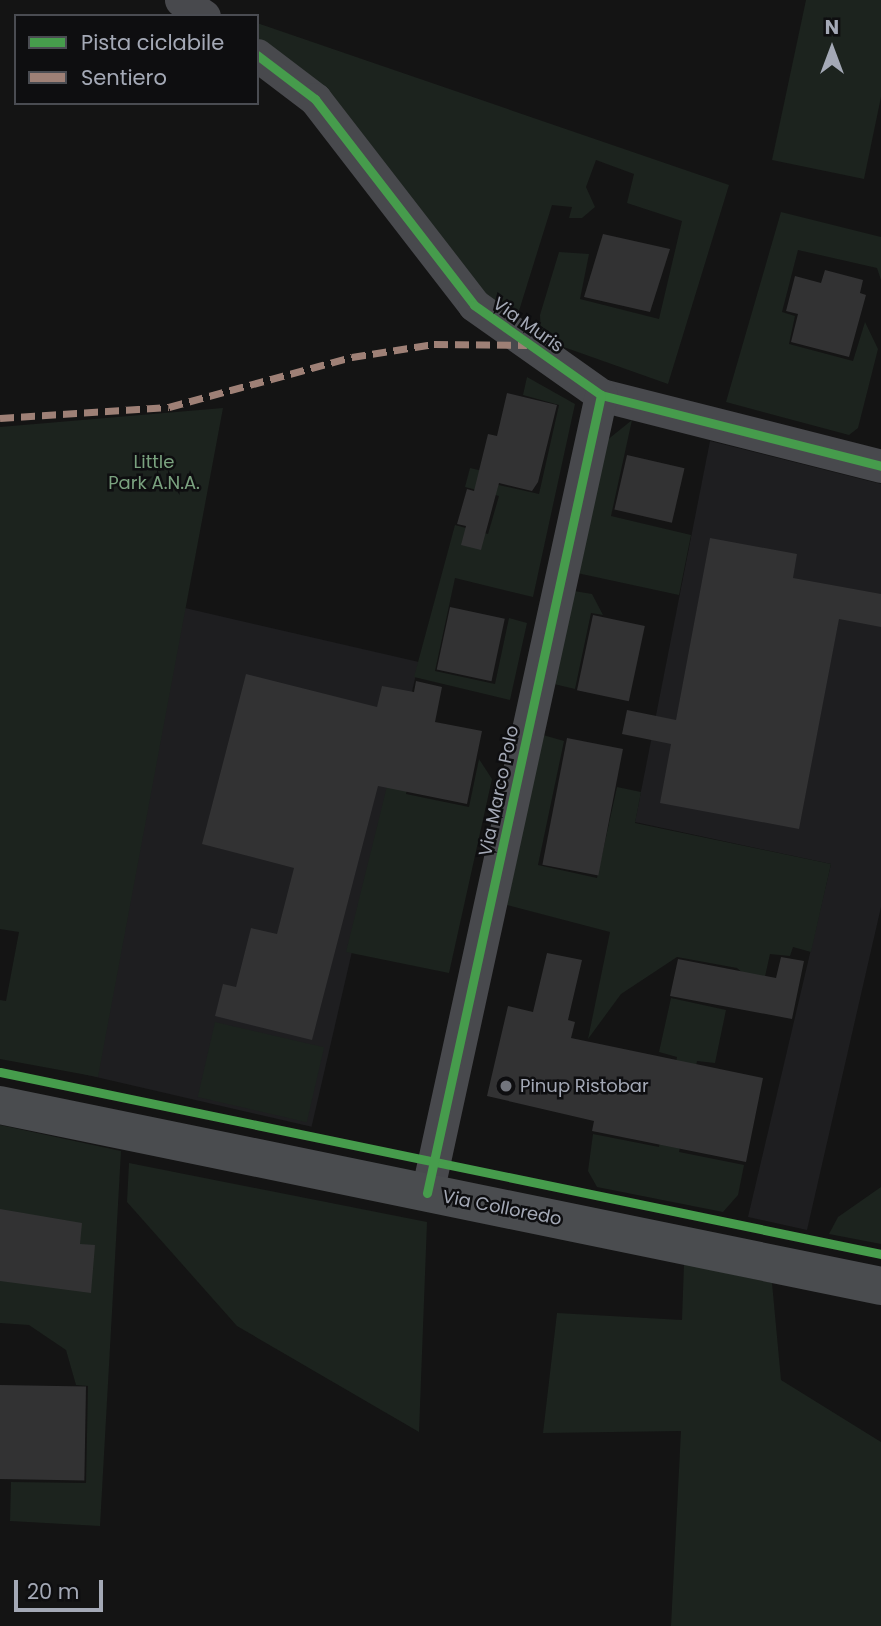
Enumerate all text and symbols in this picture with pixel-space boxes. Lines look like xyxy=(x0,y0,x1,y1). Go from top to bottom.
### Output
legend xyxy=(14,14,259,105)
north arrow xyxy=(797,14,867,84)
text: N xyxy=(825,14,839,41)
text: Pista ciclabile xyxy=(81,28,224,57)
text: Sentiero xyxy=(81,63,167,92)
street label: Via Muris xyxy=(489,293,567,357)
park label: Little Park A.N.A. xyxy=(108,452,200,494)
street label: Via Marco Polo xyxy=(475,724,523,858)
place label: Pinup Ristobar xyxy=(520,1075,649,1097)
marker: Pinup Ristobar xyxy=(498,1078,514,1094)
street label: Via Colloredo xyxy=(441,1186,563,1230)
scale bar xyxy=(18,1566,107,1610)
text: 20 m xyxy=(27,1577,80,1606)

